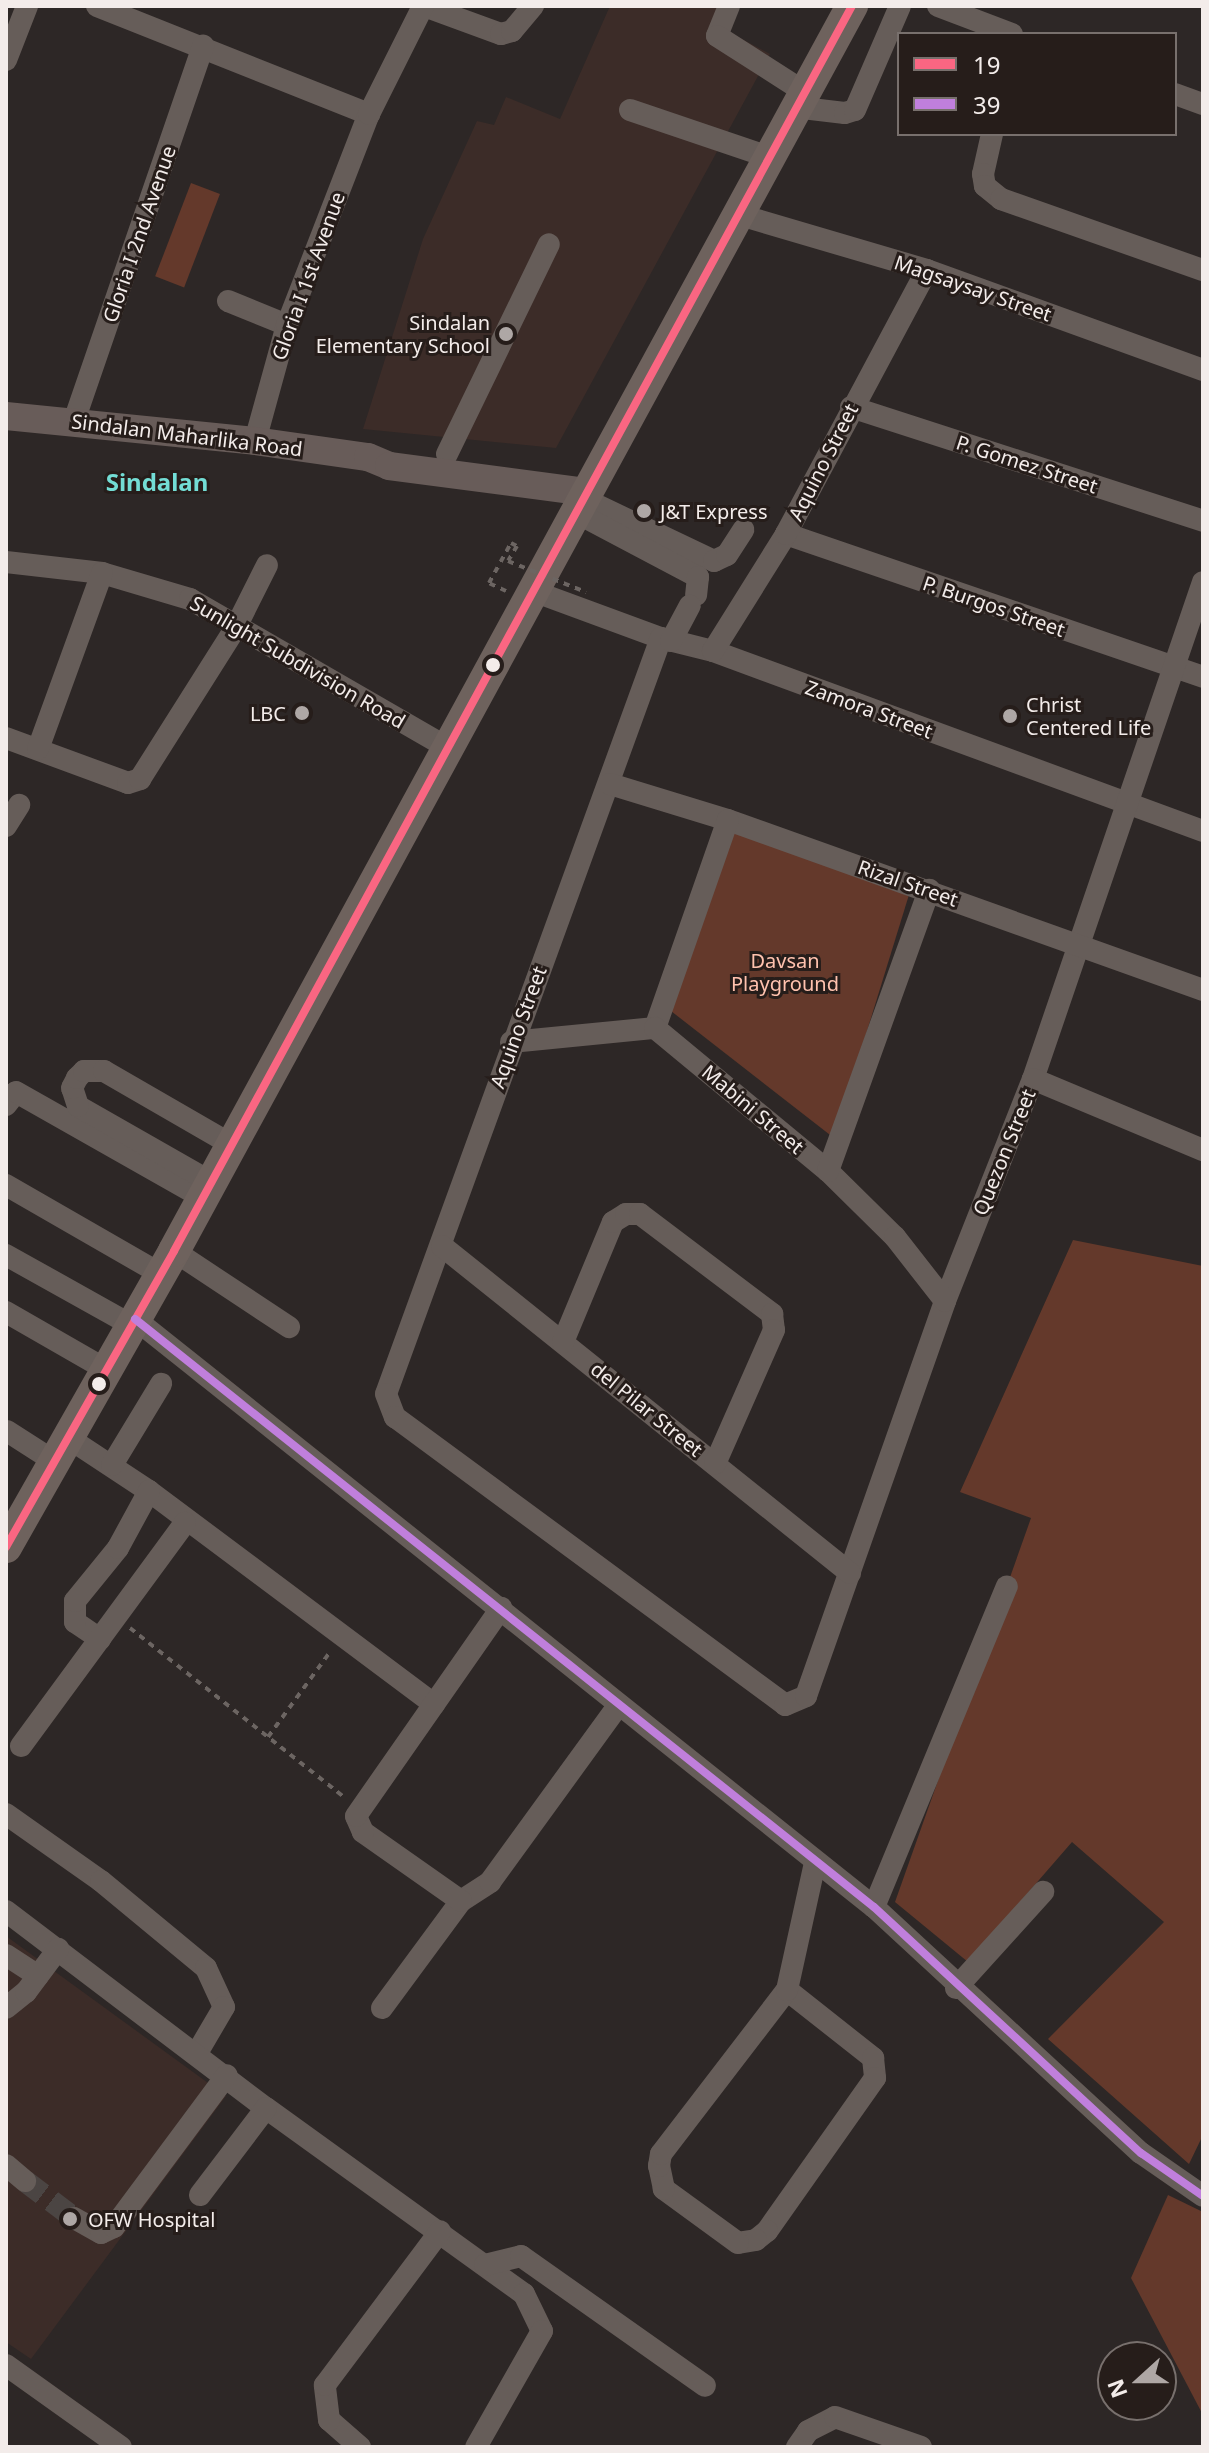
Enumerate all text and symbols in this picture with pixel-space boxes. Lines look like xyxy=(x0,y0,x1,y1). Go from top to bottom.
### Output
legend xyxy=(897,32,1177,136)
text: 19 xyxy=(973,48,1000,81)
text: 39 xyxy=(973,88,1000,121)
street label: Gloria I 2nd Avenue xyxy=(98,143,180,325)
street label: Gloria I 1st Avenue xyxy=(266,189,350,363)
street label: Magsaysay Street xyxy=(891,250,1055,326)
place label: Sindalan Elementary School xyxy=(316,310,490,357)
marker: Sindalan Elementary School xyxy=(497,325,515,343)
street label: Aquino Street xyxy=(783,399,863,525)
street label: Sindalan Maharlika Road xyxy=(70,409,304,461)
street label: P. Gomez Street xyxy=(953,430,1101,498)
district label: Sindalan xyxy=(106,468,208,496)
place label: J&T Express xyxy=(660,499,768,523)
marker: J&T Express xyxy=(635,502,653,520)
street label: P. Burgos Street xyxy=(920,570,1068,642)
street label: Sunlight Subdivision Road xyxy=(186,591,410,733)
unlabelled marker xyxy=(485,657,501,673)
street label: Zamora Street xyxy=(802,675,936,743)
place label: Christ Centered Life xyxy=(1026,692,1151,739)
place label: LBC xyxy=(250,701,286,725)
marker: LBC xyxy=(293,704,311,722)
marker: Christ Centered Life xyxy=(1001,707,1019,725)
street label: Rizal Street xyxy=(855,855,961,911)
park label: Davsan Playground xyxy=(731,948,839,995)
street label: Aquino Street xyxy=(485,963,551,1091)
street label: Mabini Street xyxy=(697,1060,809,1158)
street label: Quezon Street xyxy=(968,1085,1040,1219)
street label: del Pilar Street xyxy=(586,1357,708,1461)
unlabelled marker xyxy=(91,1376,107,1392)
place label: OFW Hospital xyxy=(88,2207,215,2231)
marker: OFW Hospital xyxy=(59,2208,81,2230)
north arrow xyxy=(1097,2341,1177,2421)
text: N xyxy=(1099,2375,1134,2403)

